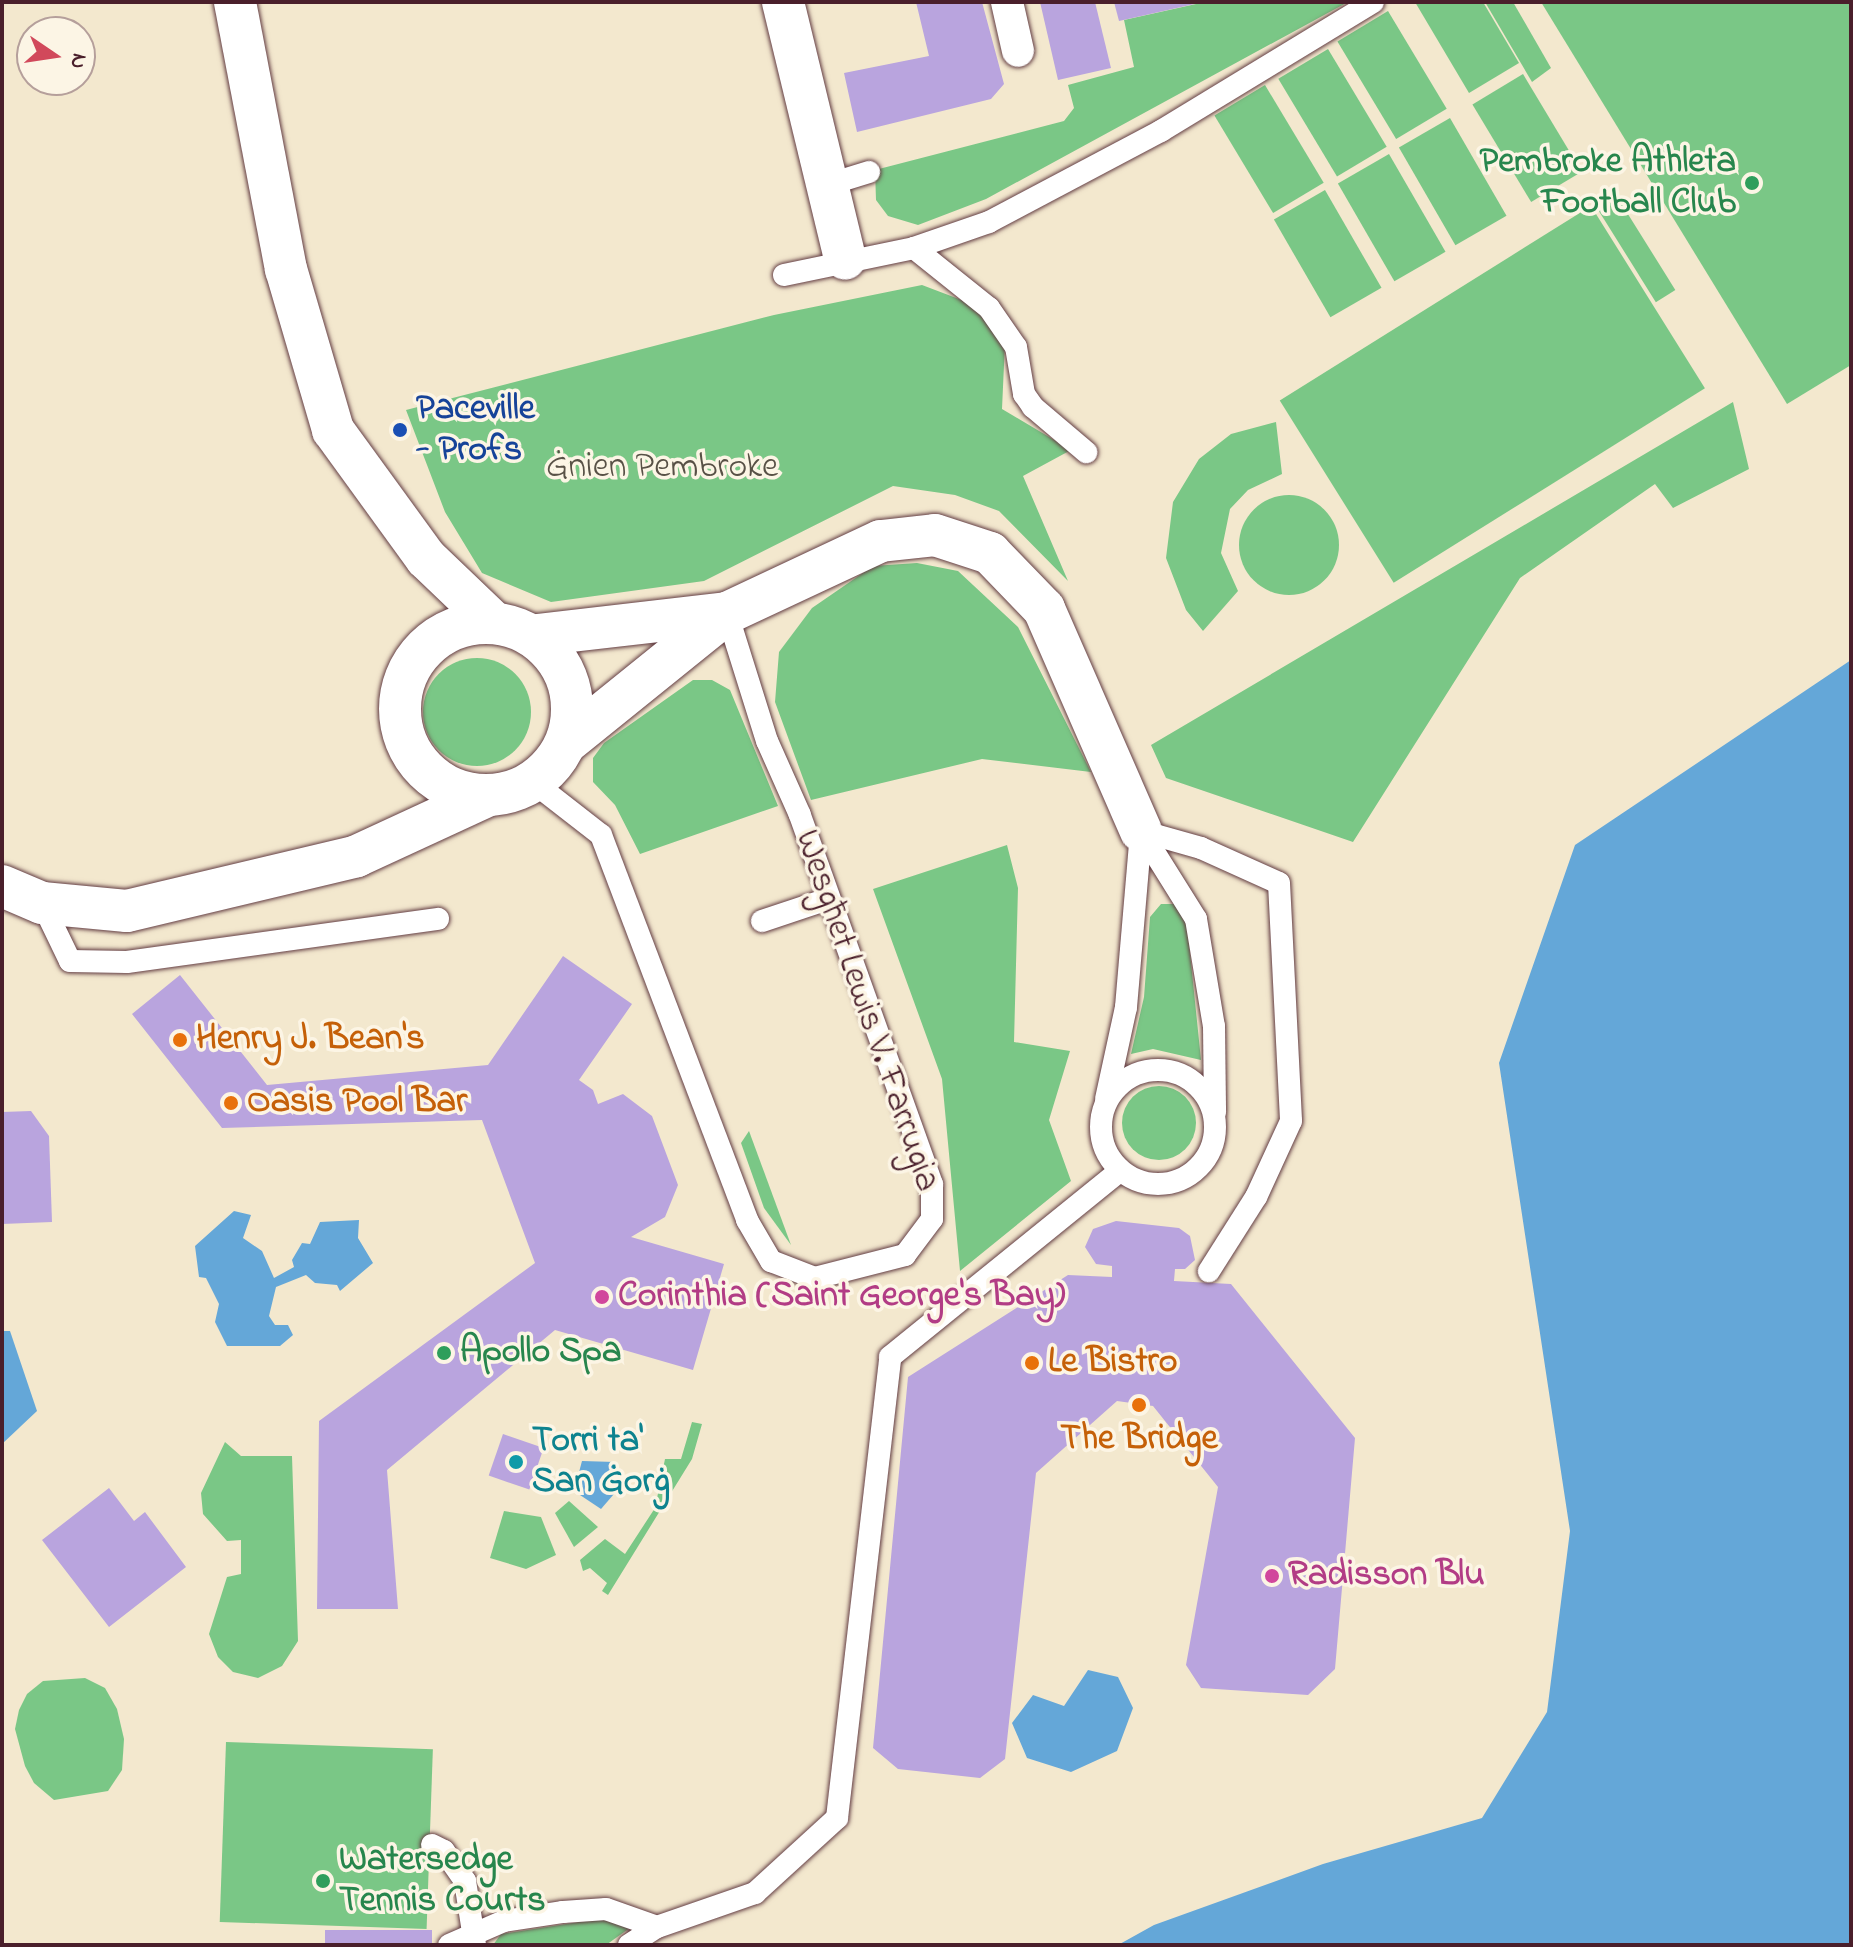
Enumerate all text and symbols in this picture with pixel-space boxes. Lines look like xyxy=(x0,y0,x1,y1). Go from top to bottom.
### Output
north arrow xyxy=(16,16,96,96)
text: N xyxy=(60,50,95,72)
place label: Pembroke Athleta Football Club xyxy=(1479,140,1736,225)
marker: Pembroke Athleta Football Club xyxy=(1743,174,1761,192)
place label: Paceville - Profs xyxy=(416,387,535,472)
marker: Paceville - Profs xyxy=(391,421,409,439)
park label: Ġnien Pembroke xyxy=(546,446,778,490)
street label: Wesgħet Lewis V. Farrugia xyxy=(784,825,948,1197)
place label: Henry J. Bean's xyxy=(196,1018,424,1062)
marker: Henry J. Bean's xyxy=(171,1031,189,1049)
place label: Oasis Pool Bar xyxy=(247,1081,467,1125)
marker: Oasis Pool Bar xyxy=(222,1094,240,1112)
place label: Corinthia (Saint George's Bay) xyxy=(618,1275,1065,1319)
marker: Corinthia (Saint George's Bay) xyxy=(593,1288,611,1306)
place label: Apollo Spa xyxy=(460,1331,621,1375)
place label: Le Bistro xyxy=(1048,1341,1177,1385)
marker: Apollo Spa xyxy=(435,1344,453,1362)
marker: Le Bistro xyxy=(1023,1354,1041,1372)
marker: The Bridge xyxy=(1130,1396,1148,1414)
place label: The Bridge xyxy=(1060,1418,1218,1462)
place label: Torri ta' San Ġorġ xyxy=(532,1419,670,1504)
marker: Torri ta' San Ġorġ xyxy=(507,1453,525,1471)
place label: Radisson Blu xyxy=(1288,1554,1485,1598)
marker: Radisson Blu xyxy=(1263,1567,1281,1585)
place label: Watersedge Tennis Courts xyxy=(339,1838,546,1923)
marker: Watersedge Tennis Courts xyxy=(314,1872,332,1890)

